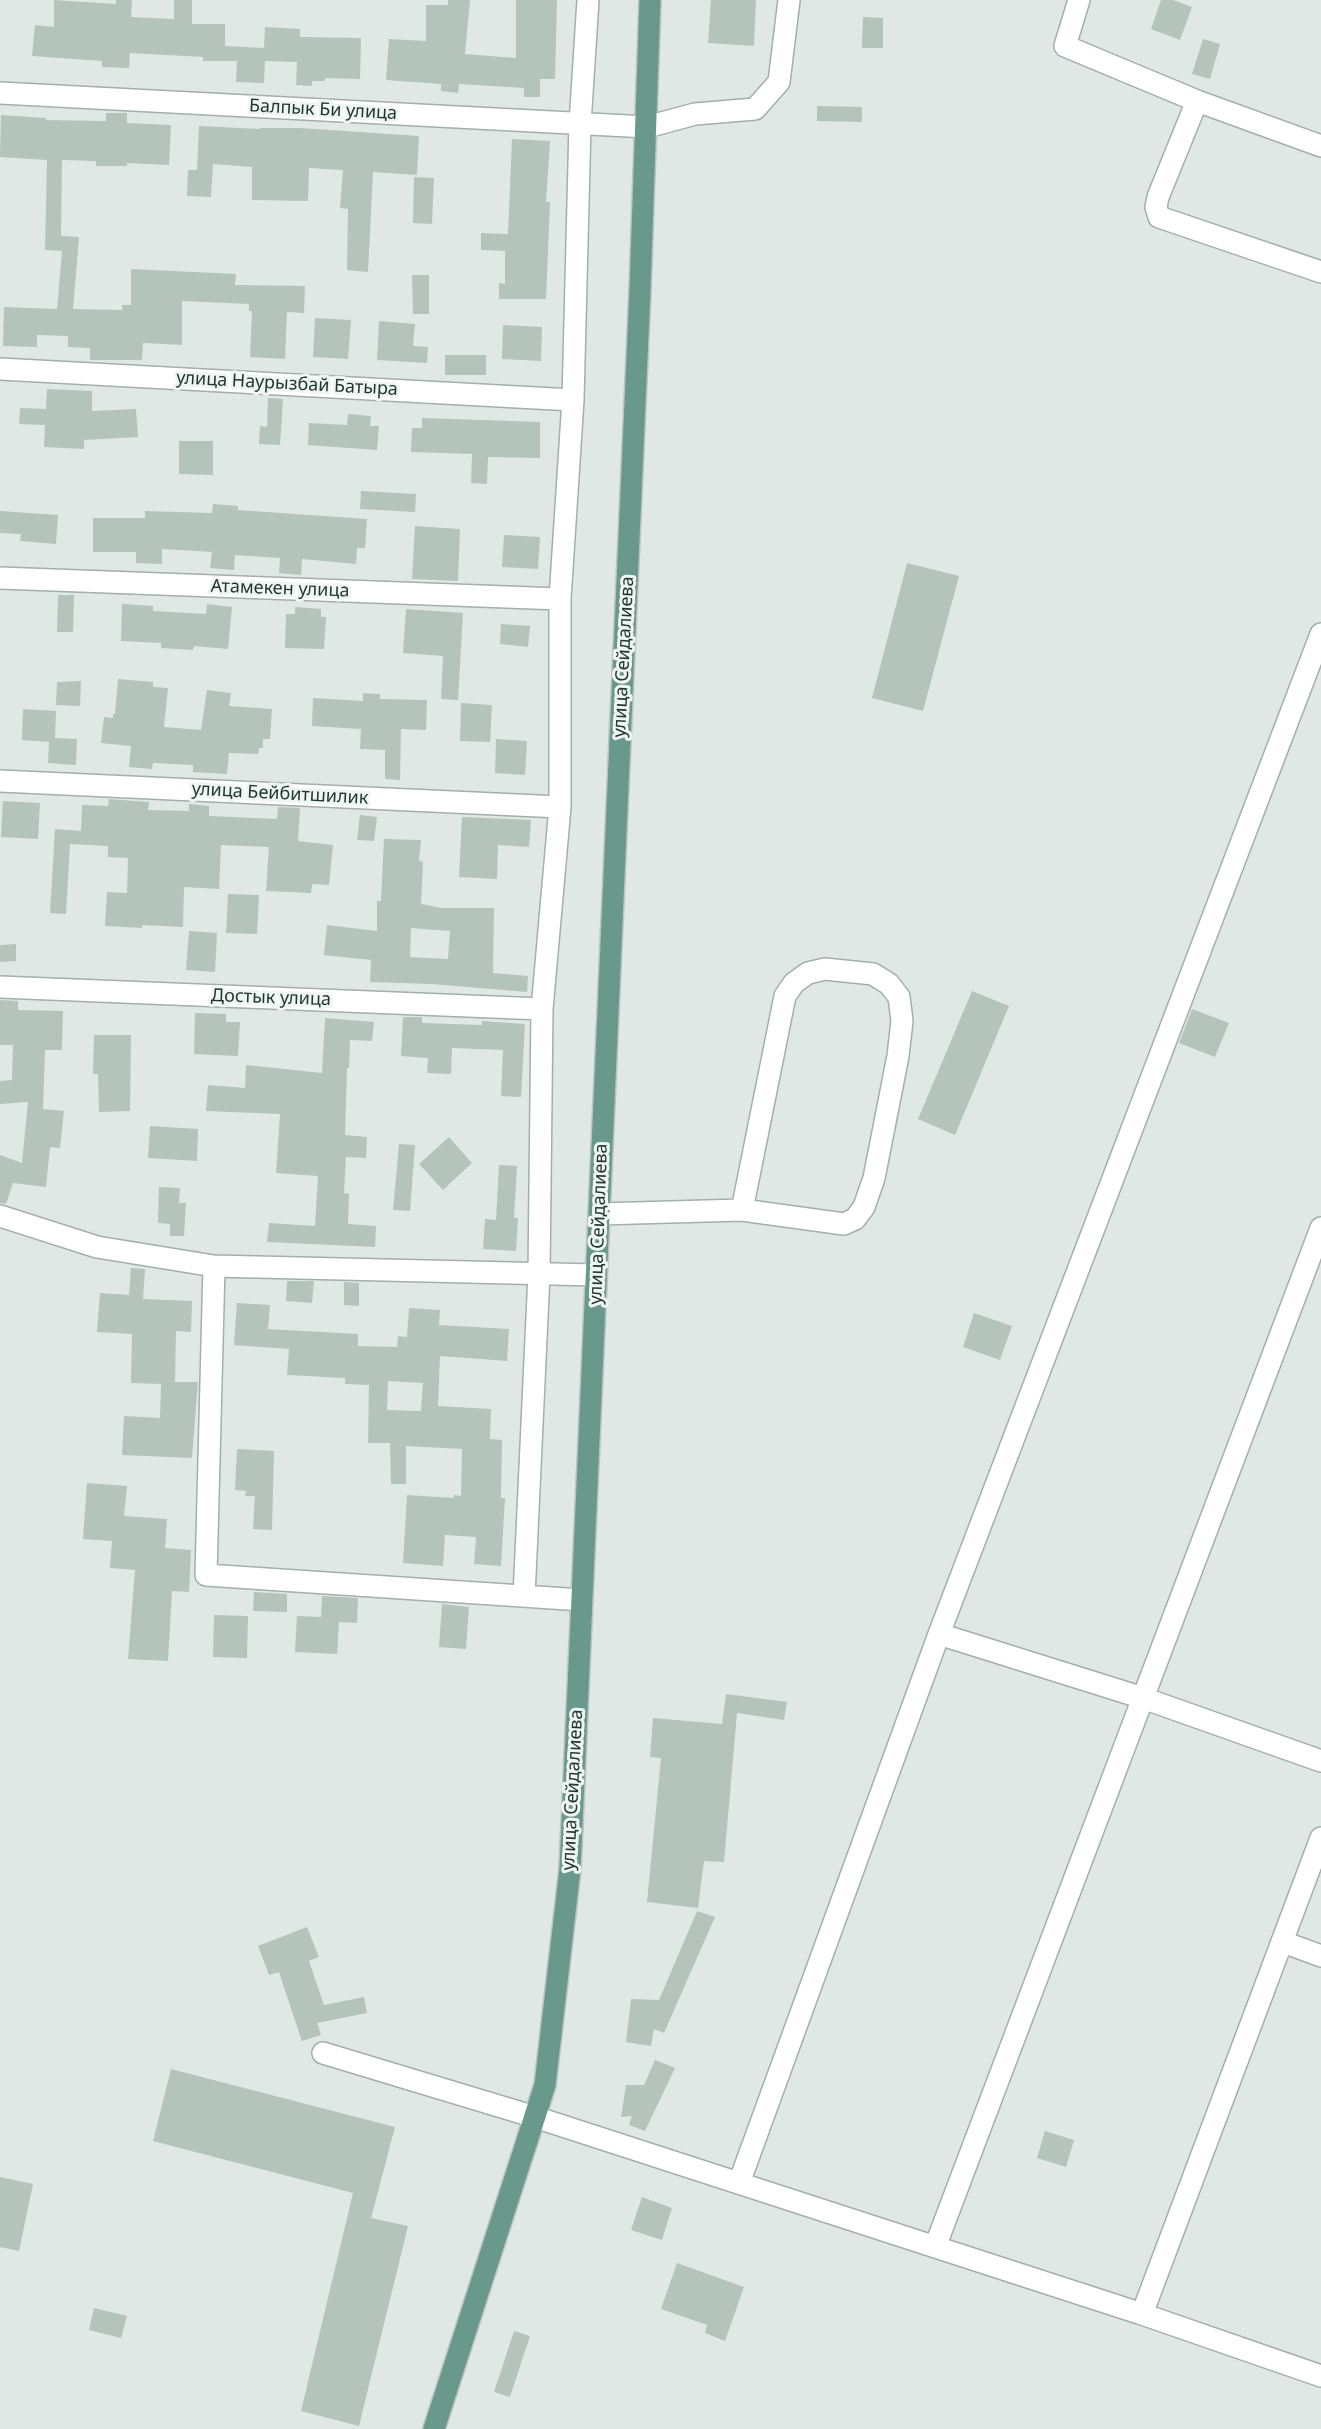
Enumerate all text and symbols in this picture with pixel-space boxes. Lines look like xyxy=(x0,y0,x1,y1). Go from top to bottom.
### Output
street label: Балпык Би улица xyxy=(248,95,398,125)
street label: улица Наурызбай Батыра xyxy=(176,367,398,401)
street label: Атамекен улица xyxy=(210,576,350,602)
street label: улица Сейдалиева xyxy=(609,576,639,738)
street label: улица Бейбитшилик xyxy=(191,779,369,809)
street label: Достык улица xyxy=(211,985,331,1011)
street label: улица Сейдалиева xyxy=(585,1143,613,1305)
street label: улица Сейдалиева xyxy=(558,1709,588,1871)

